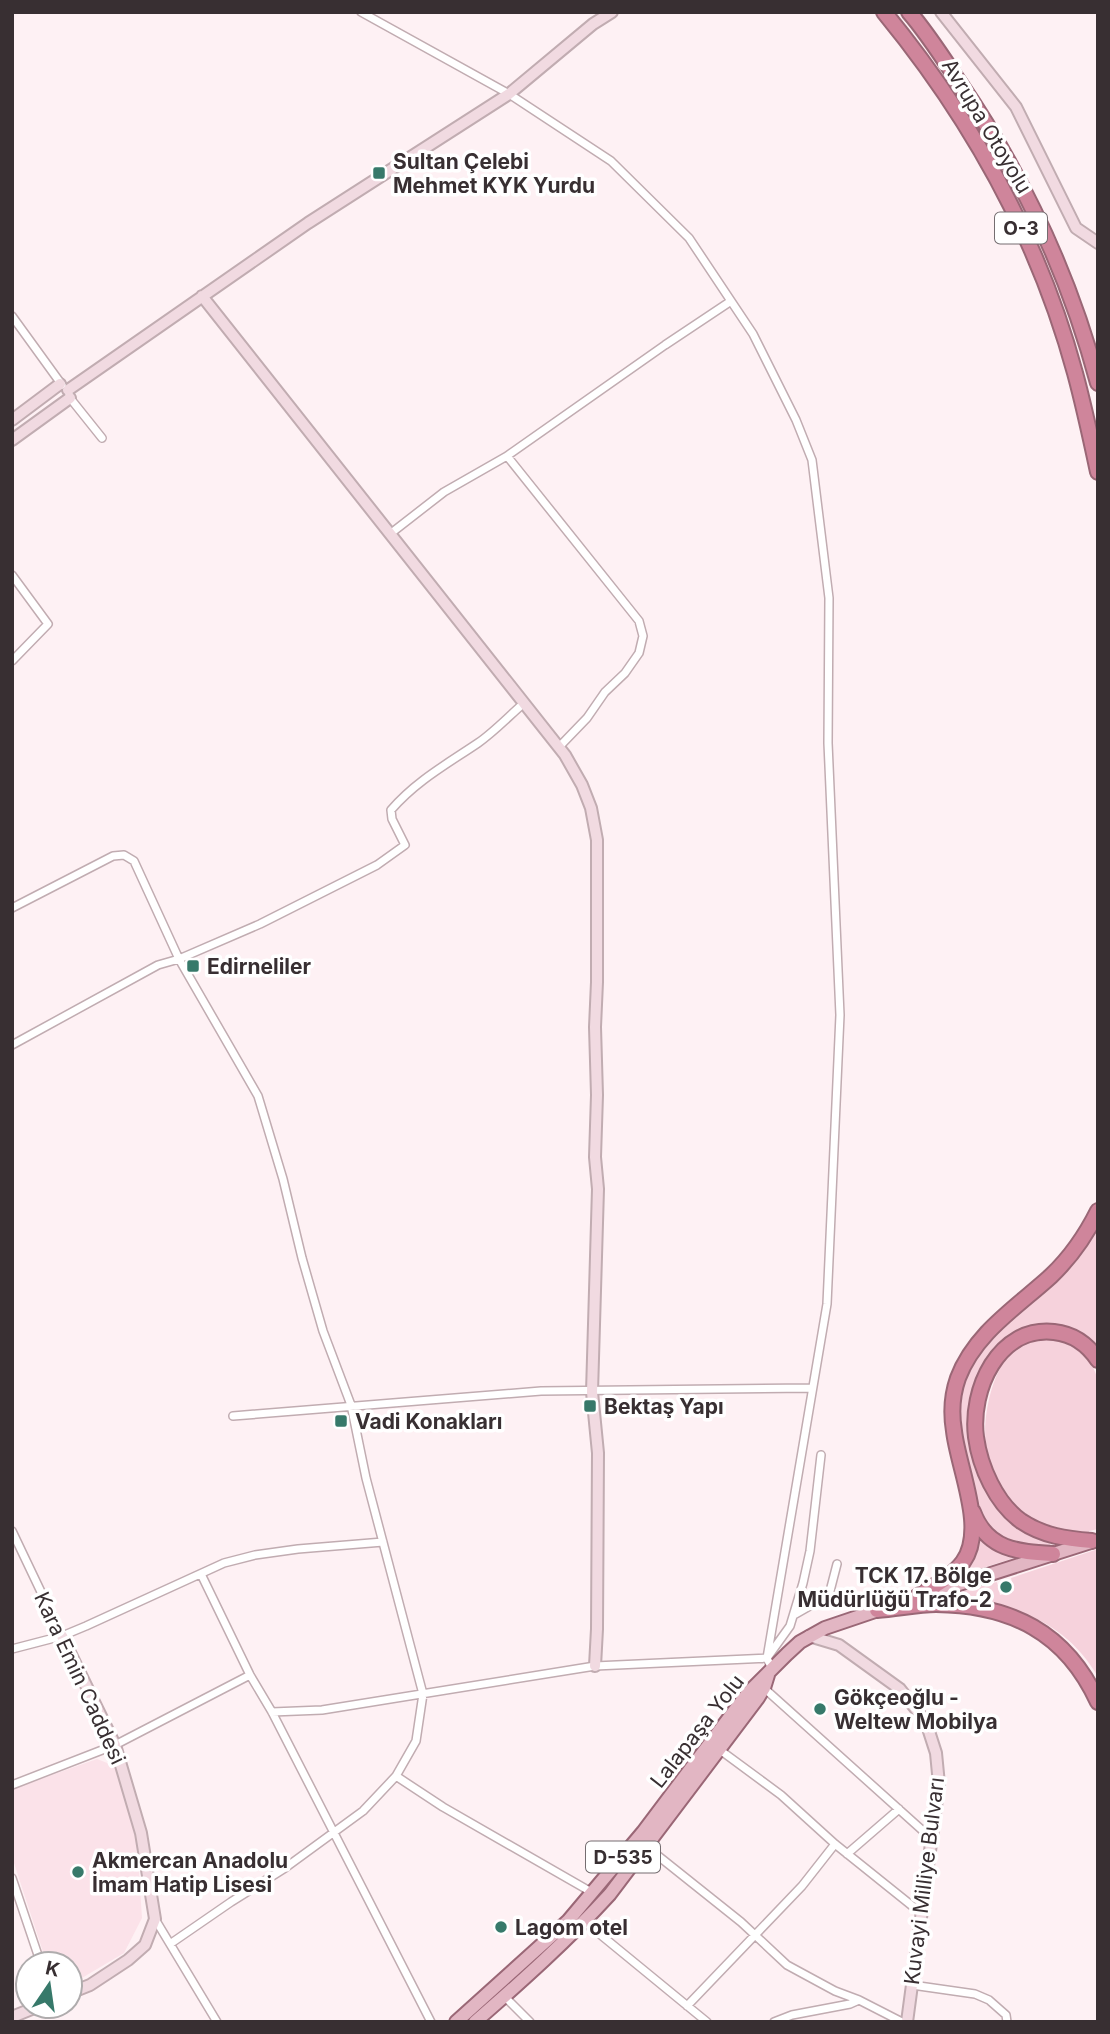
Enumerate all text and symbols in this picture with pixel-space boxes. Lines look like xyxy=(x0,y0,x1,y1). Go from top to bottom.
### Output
street label: Avrupa Otoyolu xyxy=(937,54,1037,198)
place label: Sultan Çelebi Mehmet KYK Yurdu xyxy=(393,149,595,198)
marker: Sultan Çelebi Mehmet KYK Yurdu xyxy=(371,165,387,181)
road number: O-3 xyxy=(995,212,1047,244)
place label: Edirneliler xyxy=(207,954,312,979)
marker: Edirneliler xyxy=(185,958,201,974)
place label: Bektaş Yapı xyxy=(604,1394,724,1419)
marker: Bektaş Yapı xyxy=(582,1398,598,1414)
place label: Vadi Konakları xyxy=(355,1409,502,1434)
marker: Vadi Konakları xyxy=(333,1413,349,1429)
place label: TCK 17. Bölge Müdürlüğü Trafo-2 xyxy=(797,1563,992,1612)
marker: TCK 17. Bölge Müdürlüğü Trafo-2 xyxy=(998,1579,1014,1595)
street label: Kara Emin Caddesi xyxy=(29,1588,131,1768)
street label: Lalapaşa Yolu xyxy=(645,1669,749,1793)
place label: Gökçeoğlu - Weltew Mobilya xyxy=(834,1685,998,1734)
marker: Gökçeoğlu - Weltew Mobilya xyxy=(812,1701,828,1717)
street label: Kuvayi Milliye Bulvarı xyxy=(899,1776,949,1986)
road number: D-535 xyxy=(586,1842,660,1872)
place label: Akmercan Anadolu İmam Hatip Lisesi xyxy=(92,1848,288,1897)
marker: Akmercan Anadolu İmam Hatip Lisesi xyxy=(70,1864,86,1880)
place label: Lagom otel xyxy=(515,1915,628,1940)
marker: Lagom otel xyxy=(493,1919,509,1935)
north arrow xyxy=(14,1950,84,2020)
text: K xyxy=(43,1956,62,1982)

